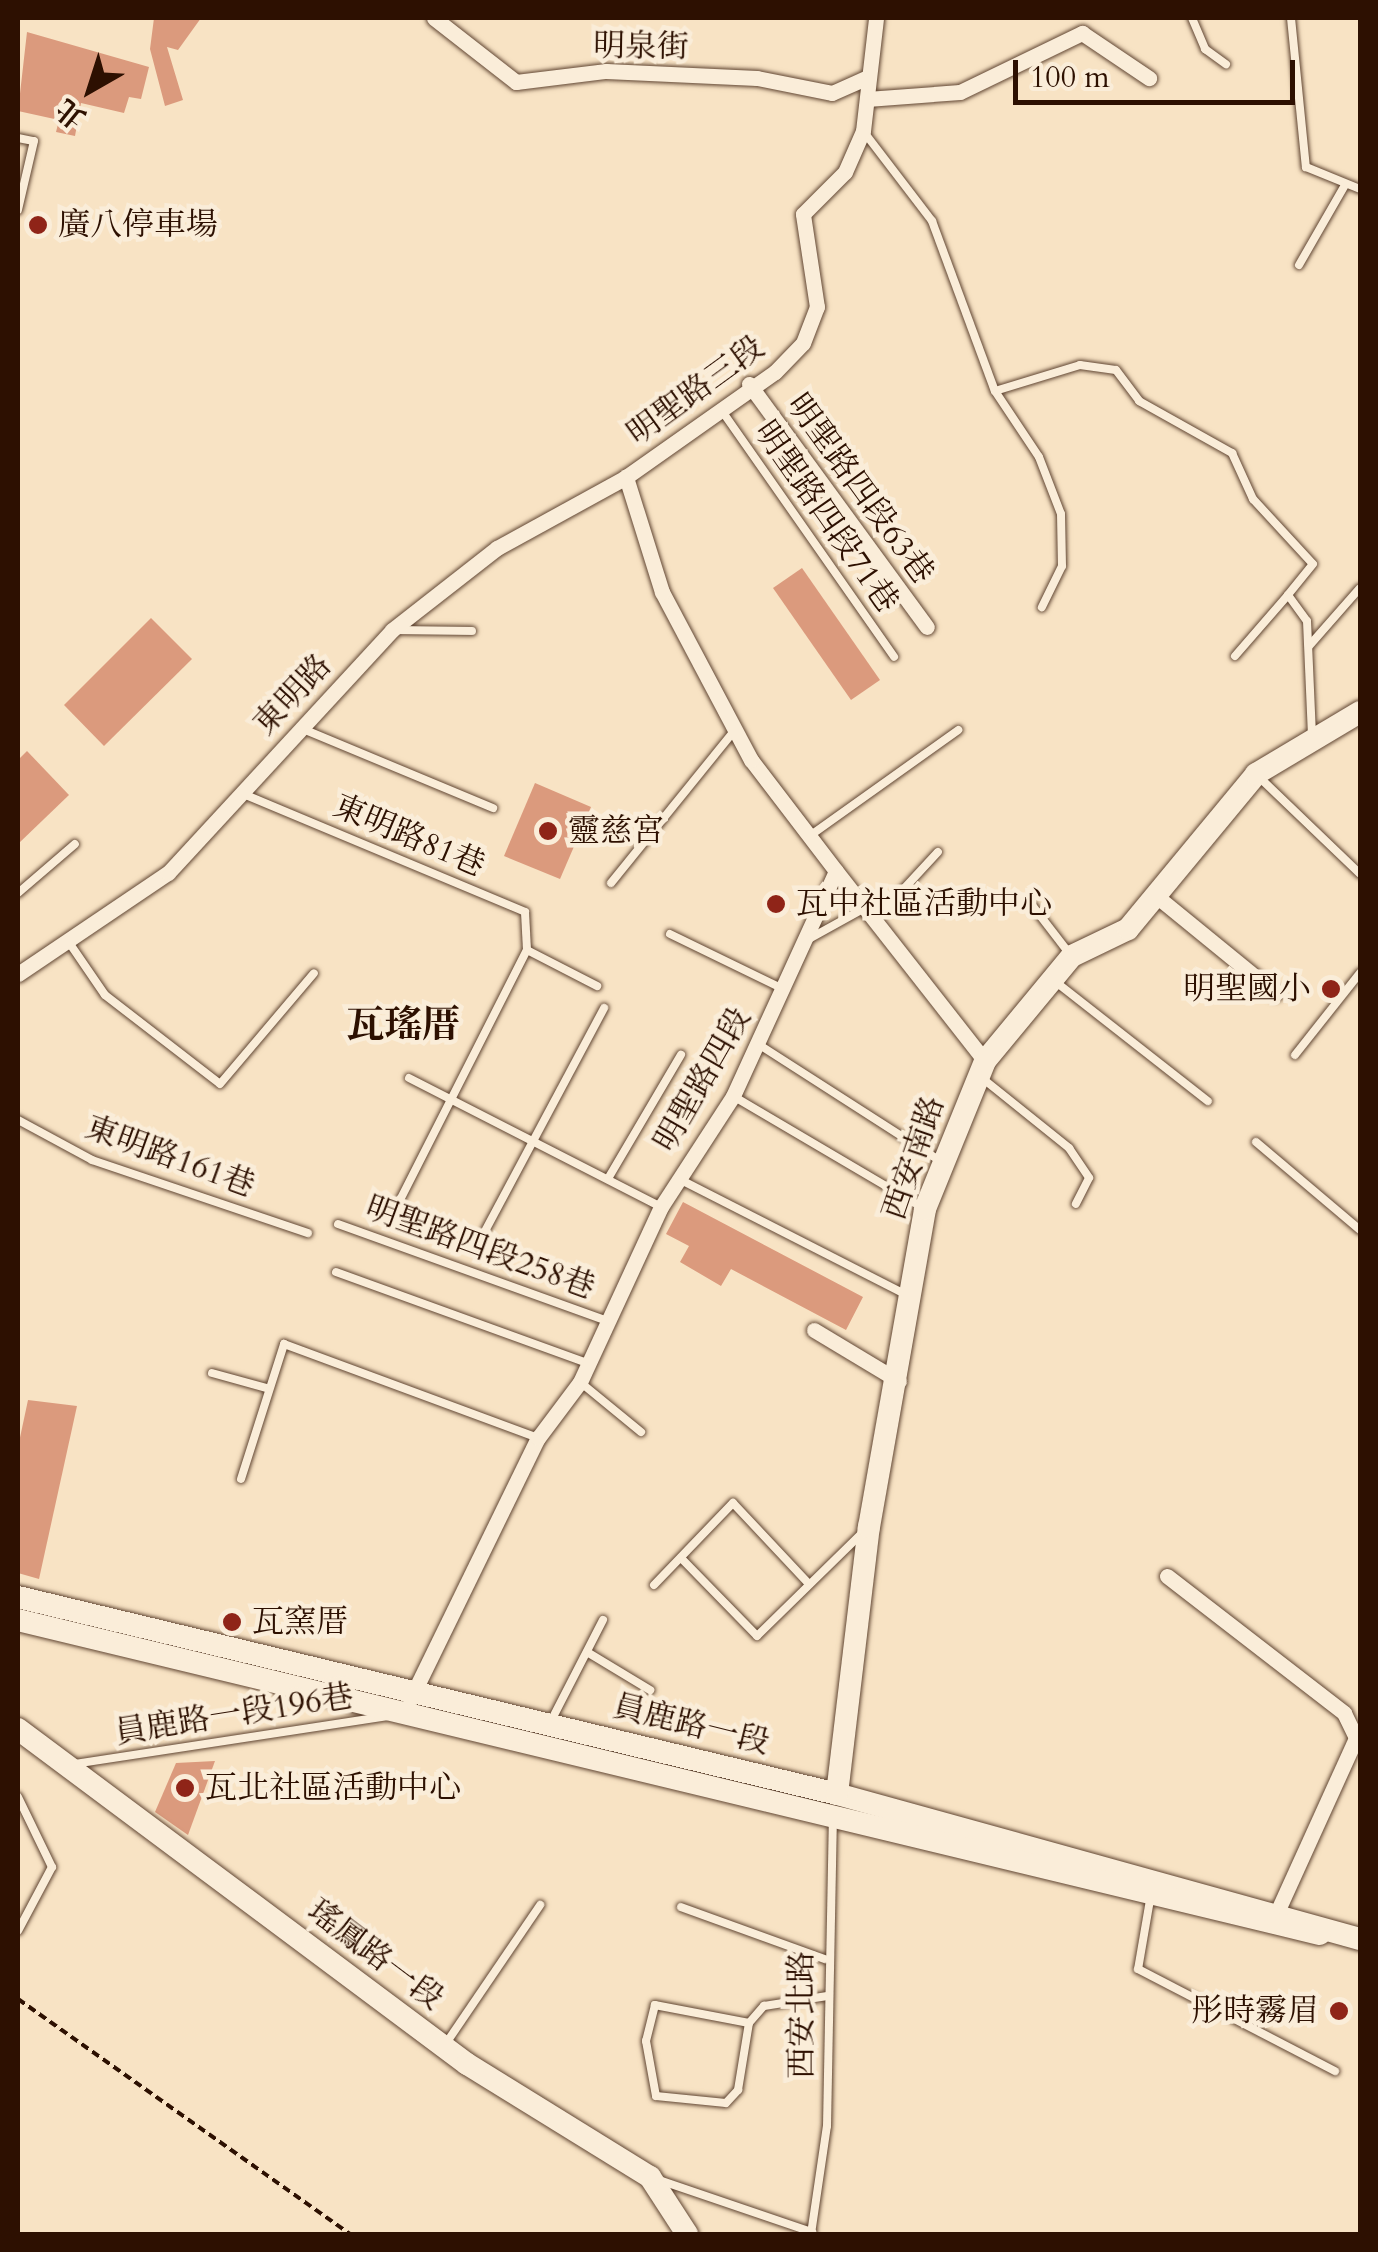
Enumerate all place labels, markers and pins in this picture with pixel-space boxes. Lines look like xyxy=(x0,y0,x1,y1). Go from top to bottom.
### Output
place label: 廣八停車場 xyxy=(58,206,218,244)
marker: 廣八停車場 xyxy=(27,214,49,236)
place label: 靈慈宮 xyxy=(568,812,664,850)
marker: 靈慈宮 xyxy=(537,820,559,842)
place label: 瓦中社區活動中心 xyxy=(796,885,1052,923)
marker: 瓦中社區活動中心 xyxy=(765,893,787,915)
place label: 明聖國小 xyxy=(1183,970,1311,1008)
marker: 明聖國小 xyxy=(1320,978,1342,1000)
place label: 瓦窯厝 xyxy=(252,1603,348,1641)
marker: 瓦窯厝 xyxy=(221,1611,243,1633)
place label: 瓦北社區活動中心 xyxy=(205,1769,461,1807)
marker: 瓦北社區活動中心 xyxy=(174,1777,196,1799)
place label: 彤時霧眉 xyxy=(1191,1992,1319,2030)
marker: 彤時霧眉 xyxy=(1328,2000,1350,2022)

